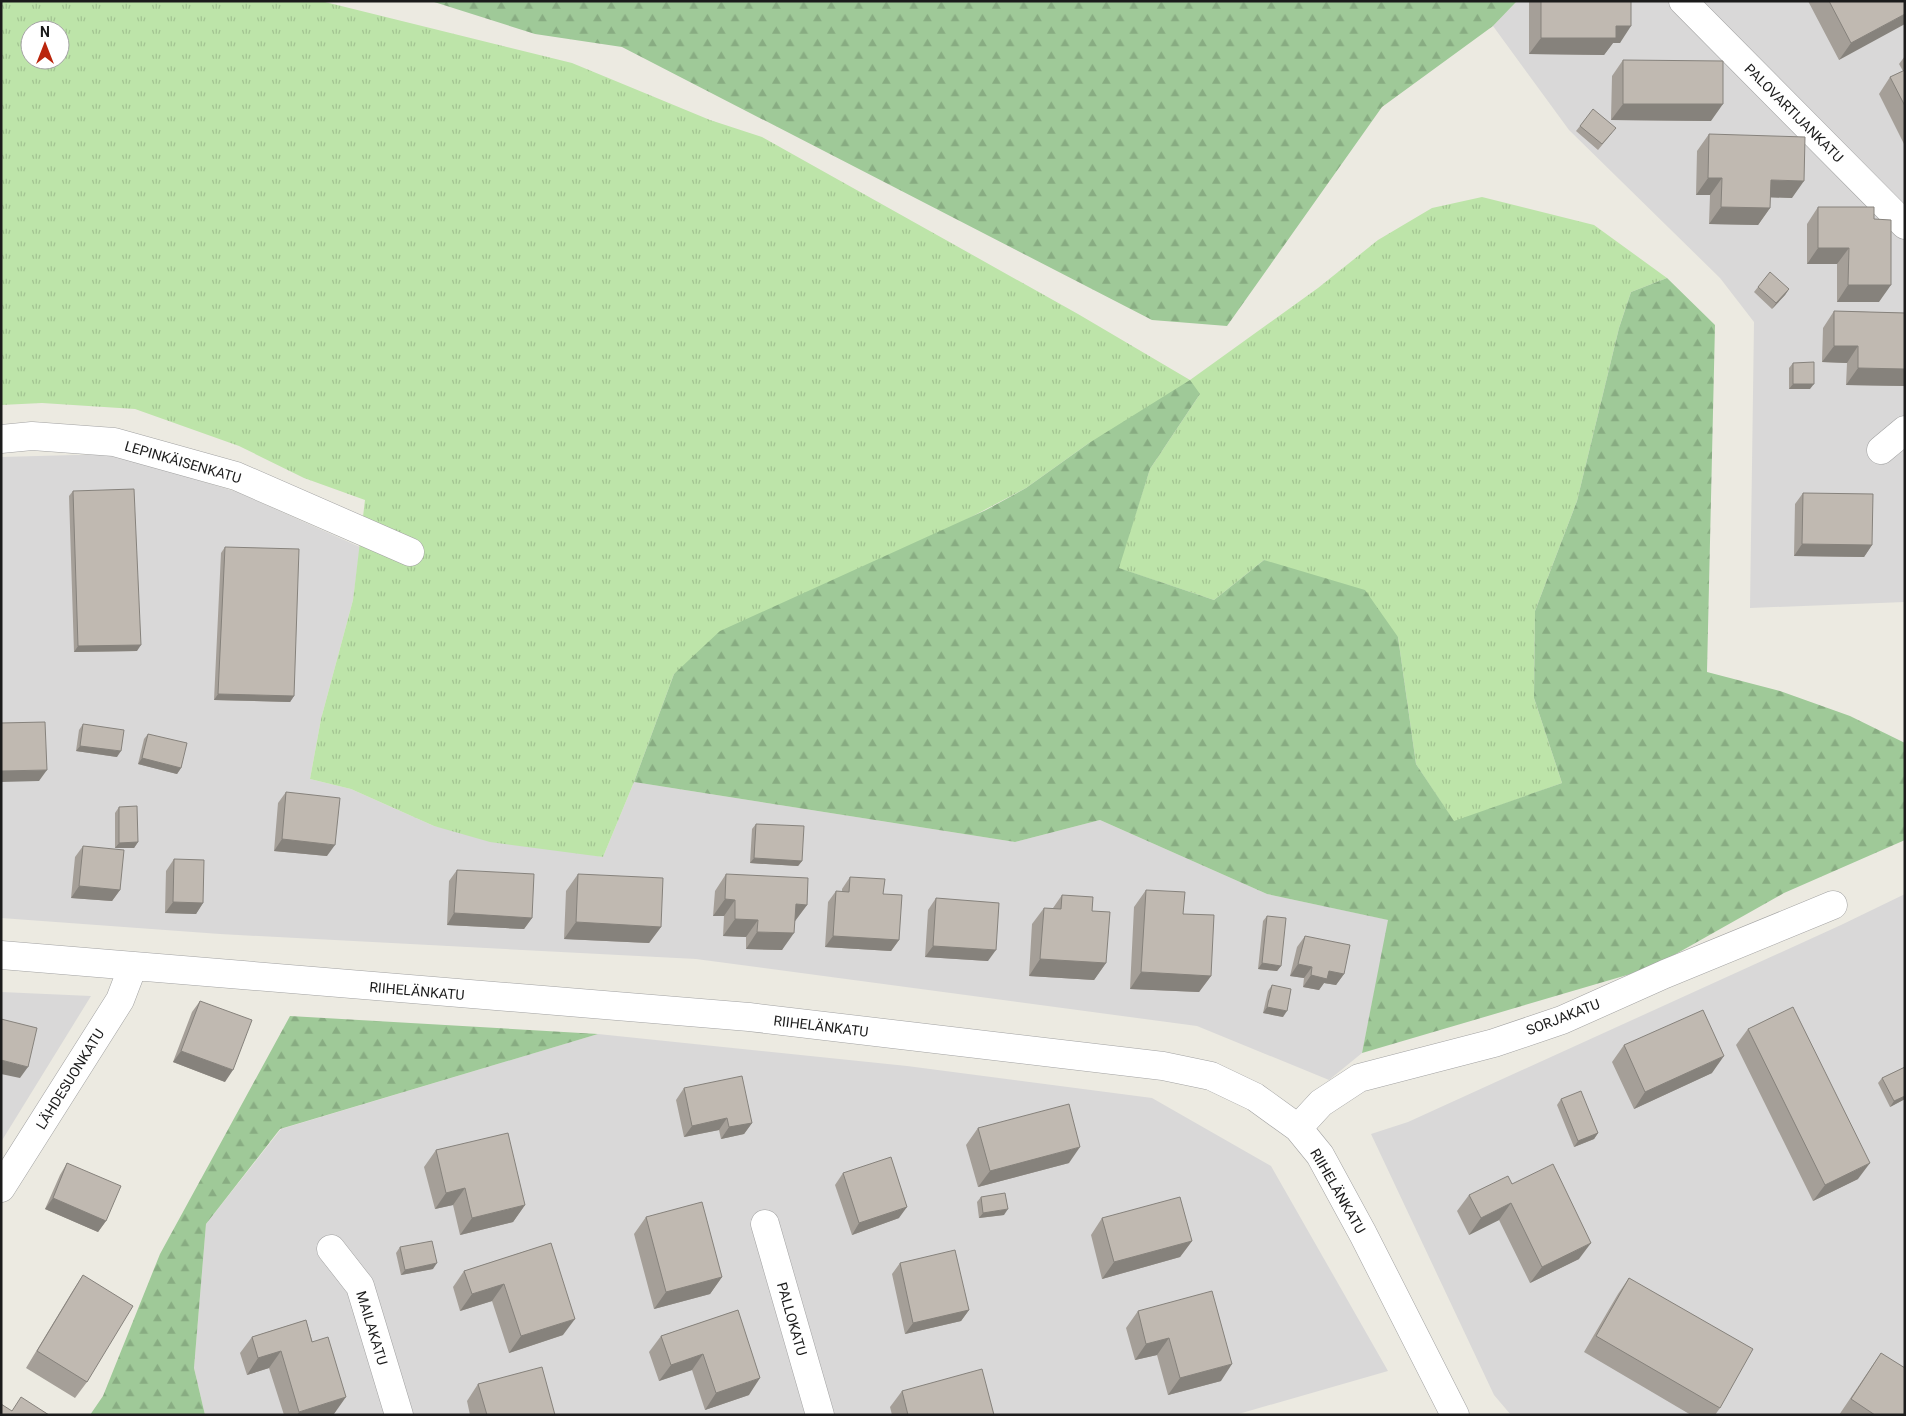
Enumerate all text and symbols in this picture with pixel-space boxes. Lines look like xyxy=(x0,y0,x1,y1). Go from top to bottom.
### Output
north arrow xyxy=(20,20,70,70)
text: N xyxy=(40,24,50,40)
street label: PALOVARTIJANKATU xyxy=(1741,60,1847,166)
street label: LEPINKÄISENKATU xyxy=(123,438,243,486)
street label: RIIHELÄNKATU xyxy=(369,979,465,1003)
street label: SORJAKATU xyxy=(1524,996,1602,1038)
street label: RIIHELÄNKATU xyxy=(773,1012,869,1040)
street label: LÄHDESUONKATU xyxy=(33,1026,107,1132)
street label: RIIHELÄNKATU xyxy=(1307,1146,1369,1236)
street label: PALLOKATU xyxy=(774,1280,810,1358)
street label: MAILAKATU xyxy=(353,1289,391,1367)

